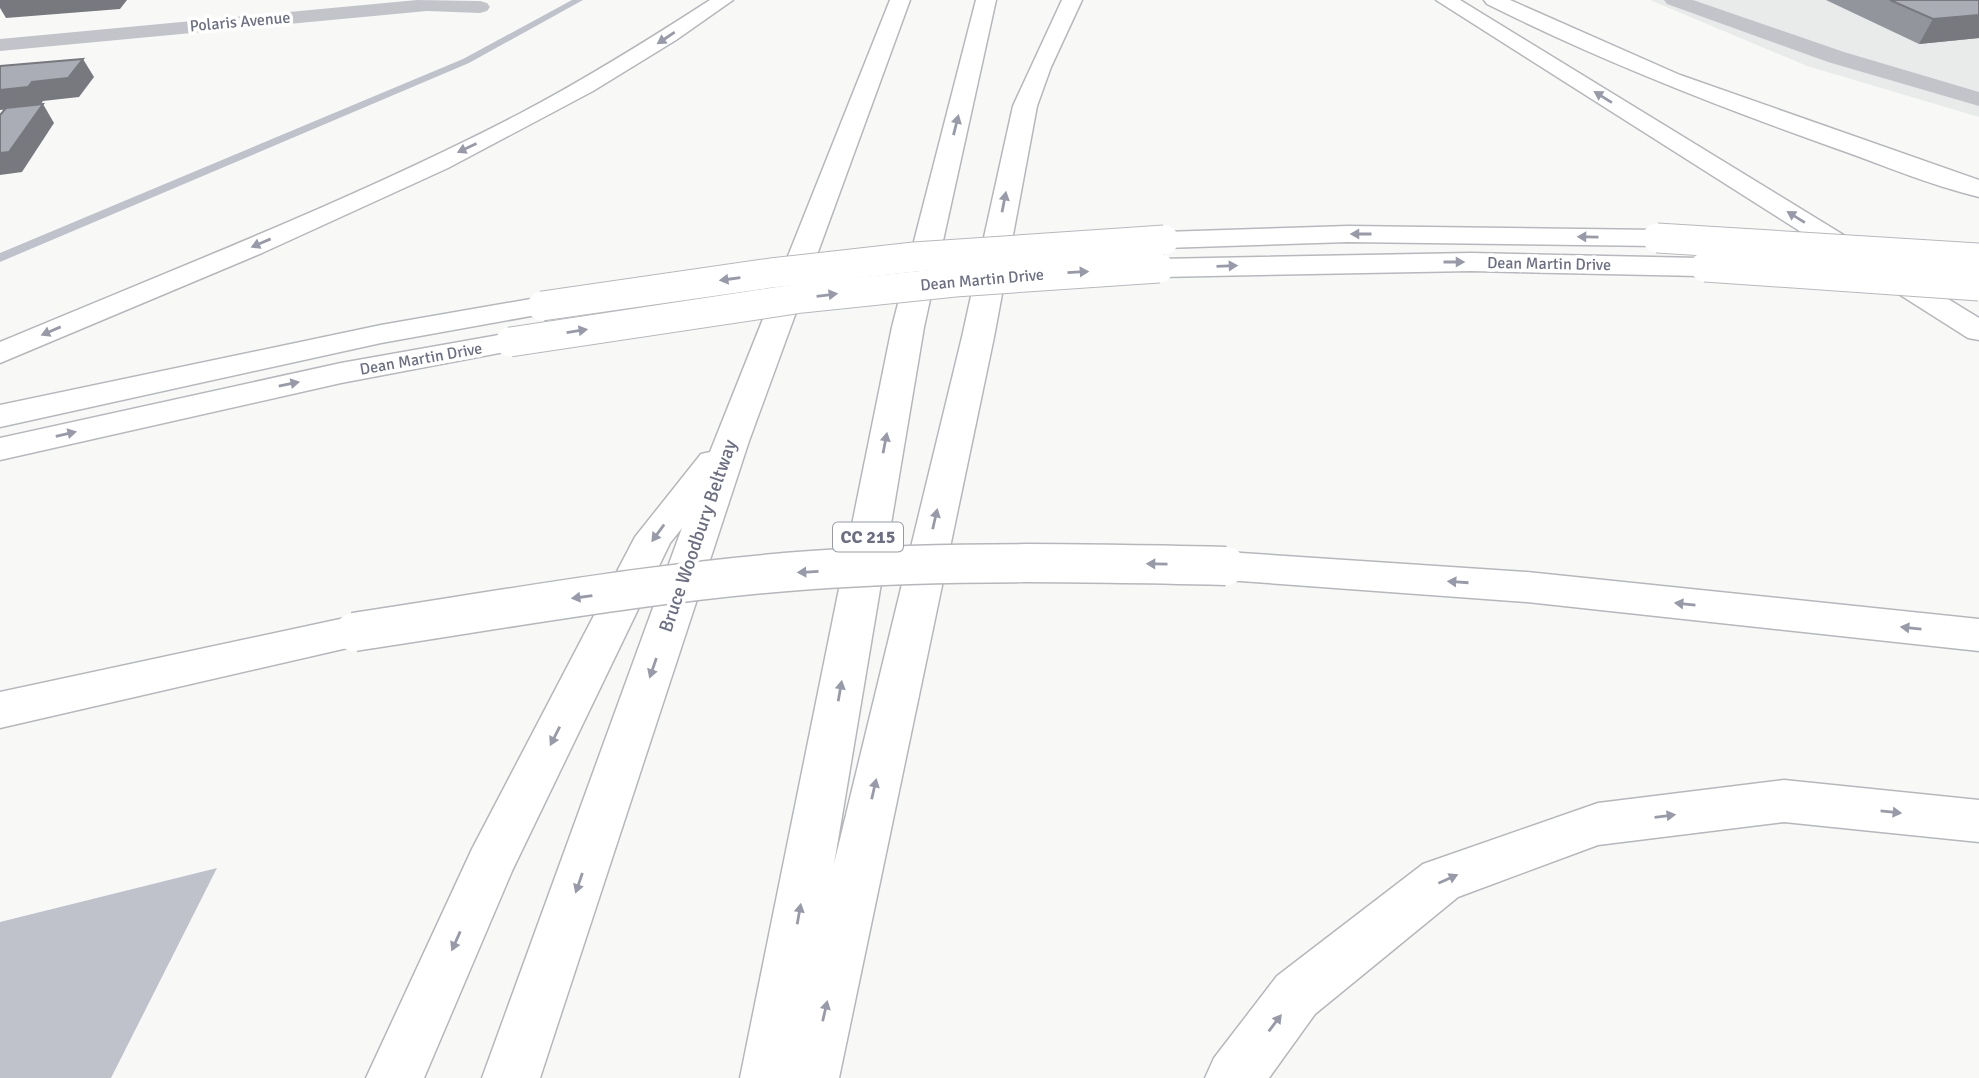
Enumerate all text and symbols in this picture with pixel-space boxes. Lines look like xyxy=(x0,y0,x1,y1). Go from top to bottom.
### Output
street label: Polaris Avenue xyxy=(189,8,291,36)
one-way arrow xyxy=(657,31,675,45)
one-way arrow xyxy=(1593,90,1613,103)
one-way arrow xyxy=(951,114,962,136)
one-way arrow xyxy=(457,142,477,154)
one-way arrow xyxy=(999,191,1010,213)
one-way arrow xyxy=(1787,210,1806,223)
one-way arrow xyxy=(1350,228,1372,240)
one-way arrow xyxy=(1577,231,1599,243)
one-way arrow xyxy=(250,238,271,249)
street label: Dean Martin Drive xyxy=(1487,253,1611,275)
one-way arrow xyxy=(1444,256,1466,268)
one-way arrow xyxy=(1216,260,1238,271)
street label: Dean Martin Drive xyxy=(919,265,1045,295)
one-way arrow xyxy=(1067,267,1089,278)
one-way arrow xyxy=(719,274,741,285)
one-way arrow xyxy=(816,289,838,300)
one-way arrow xyxy=(41,325,61,337)
one-way arrow xyxy=(566,325,588,336)
street label: Dean Martin Drive xyxy=(358,338,484,380)
one-way arrow xyxy=(278,379,300,390)
one-way arrow xyxy=(55,428,77,439)
one-way arrow xyxy=(880,432,891,454)
street label: Bruce Woodbury Beltway xyxy=(654,436,742,635)
one-way arrow xyxy=(929,508,940,530)
road number: CC 215 xyxy=(833,522,903,552)
one-way arrow xyxy=(651,524,665,542)
one-way arrow xyxy=(1146,559,1168,570)
one-way arrow xyxy=(796,567,818,578)
one-way arrow xyxy=(1447,577,1469,588)
one-way arrow xyxy=(570,592,592,603)
one-way arrow xyxy=(1674,598,1696,609)
one-way arrow xyxy=(1900,622,1922,633)
one-way arrow xyxy=(647,658,658,679)
one-way arrow xyxy=(835,680,846,702)
one-way arrow xyxy=(549,726,560,746)
one-way arrow xyxy=(869,778,880,800)
one-way arrow xyxy=(1880,807,1902,818)
one-way arrow xyxy=(1654,810,1676,821)
one-way arrow xyxy=(573,873,584,894)
one-way arrow xyxy=(1438,873,1459,884)
one-way arrow xyxy=(794,903,805,925)
one-way arrow xyxy=(450,930,461,951)
one-way arrow xyxy=(820,1000,831,1022)
one-way arrow xyxy=(1267,1014,1281,1032)

